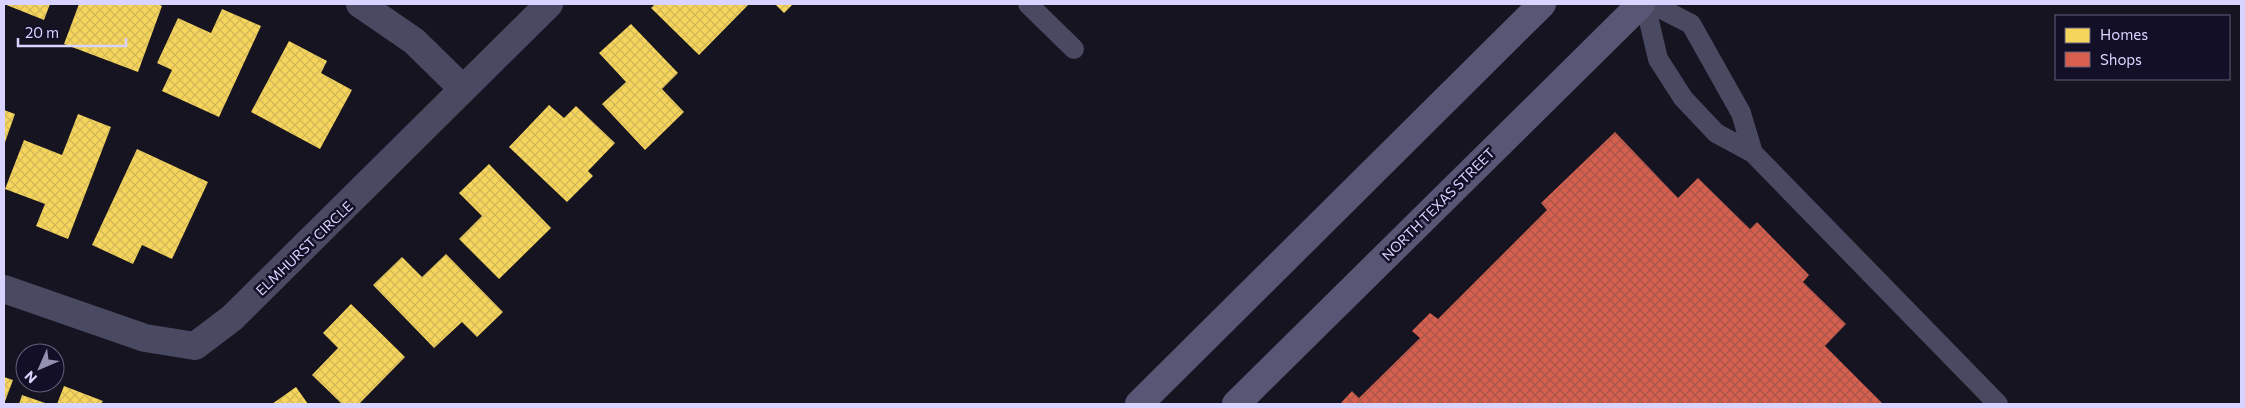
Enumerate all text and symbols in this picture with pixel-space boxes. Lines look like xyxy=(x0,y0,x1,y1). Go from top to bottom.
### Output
scale bar xyxy=(18,15,125,47)
legend xyxy=(2055,15,2230,80)
text: 20 m xyxy=(25,23,59,41)
text: Homes xyxy=(2100,25,2148,43)
text: Shops xyxy=(2100,50,2142,68)
street label: NORTH TEXAS STREET xyxy=(1378,144,1498,264)
street label: ELMHURST CIRCLE xyxy=(252,197,356,299)
north arrow xyxy=(15,343,65,393)
text: N xyxy=(21,368,40,387)

